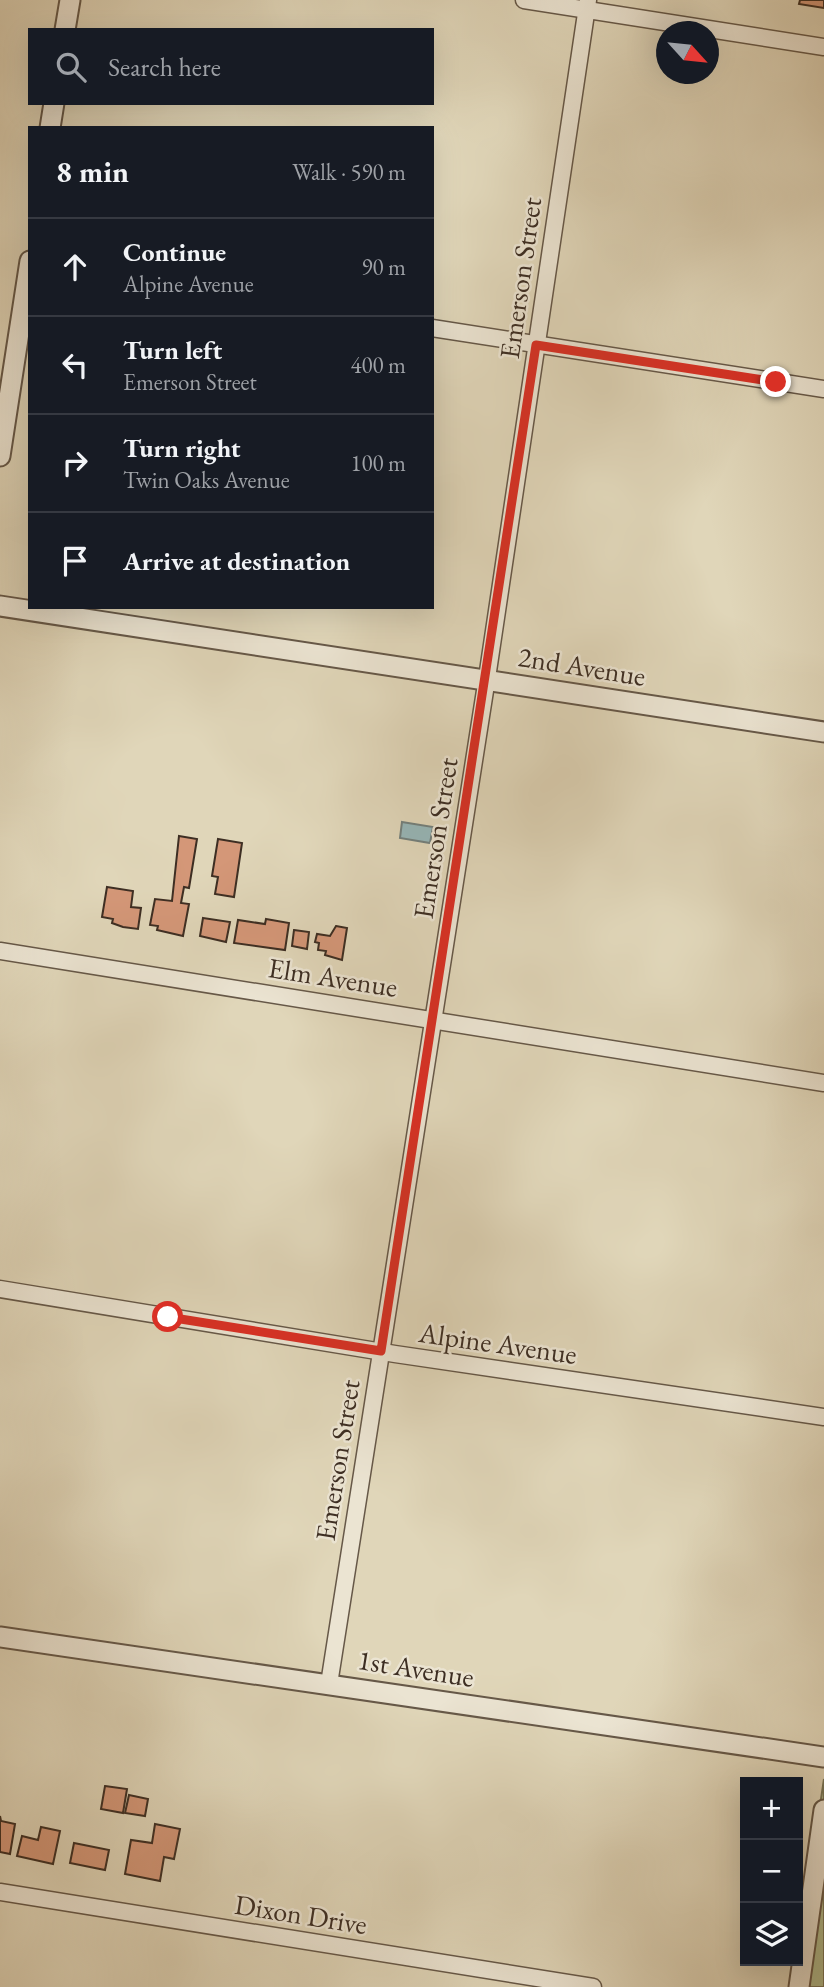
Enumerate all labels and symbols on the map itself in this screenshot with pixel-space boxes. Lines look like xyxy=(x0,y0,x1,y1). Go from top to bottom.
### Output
north arrow xyxy=(656,21,719,84)
street label: Emerson Street xyxy=(491,195,549,361)
route end xyxy=(760,366,791,397)
street label: 2nd Avenue xyxy=(516,638,648,694)
street label: Emerson Street xyxy=(404,755,466,921)
street label: Elm Avenue xyxy=(266,949,400,1005)
route start xyxy=(152,1301,183,1332)
street label: Alpine Avenue xyxy=(416,1314,579,1372)
street label: Emerson Street xyxy=(306,1377,368,1543)
street label: 1st Avenue xyxy=(355,1641,477,1695)
street label: Dixon Drive xyxy=(232,1886,370,1942)

